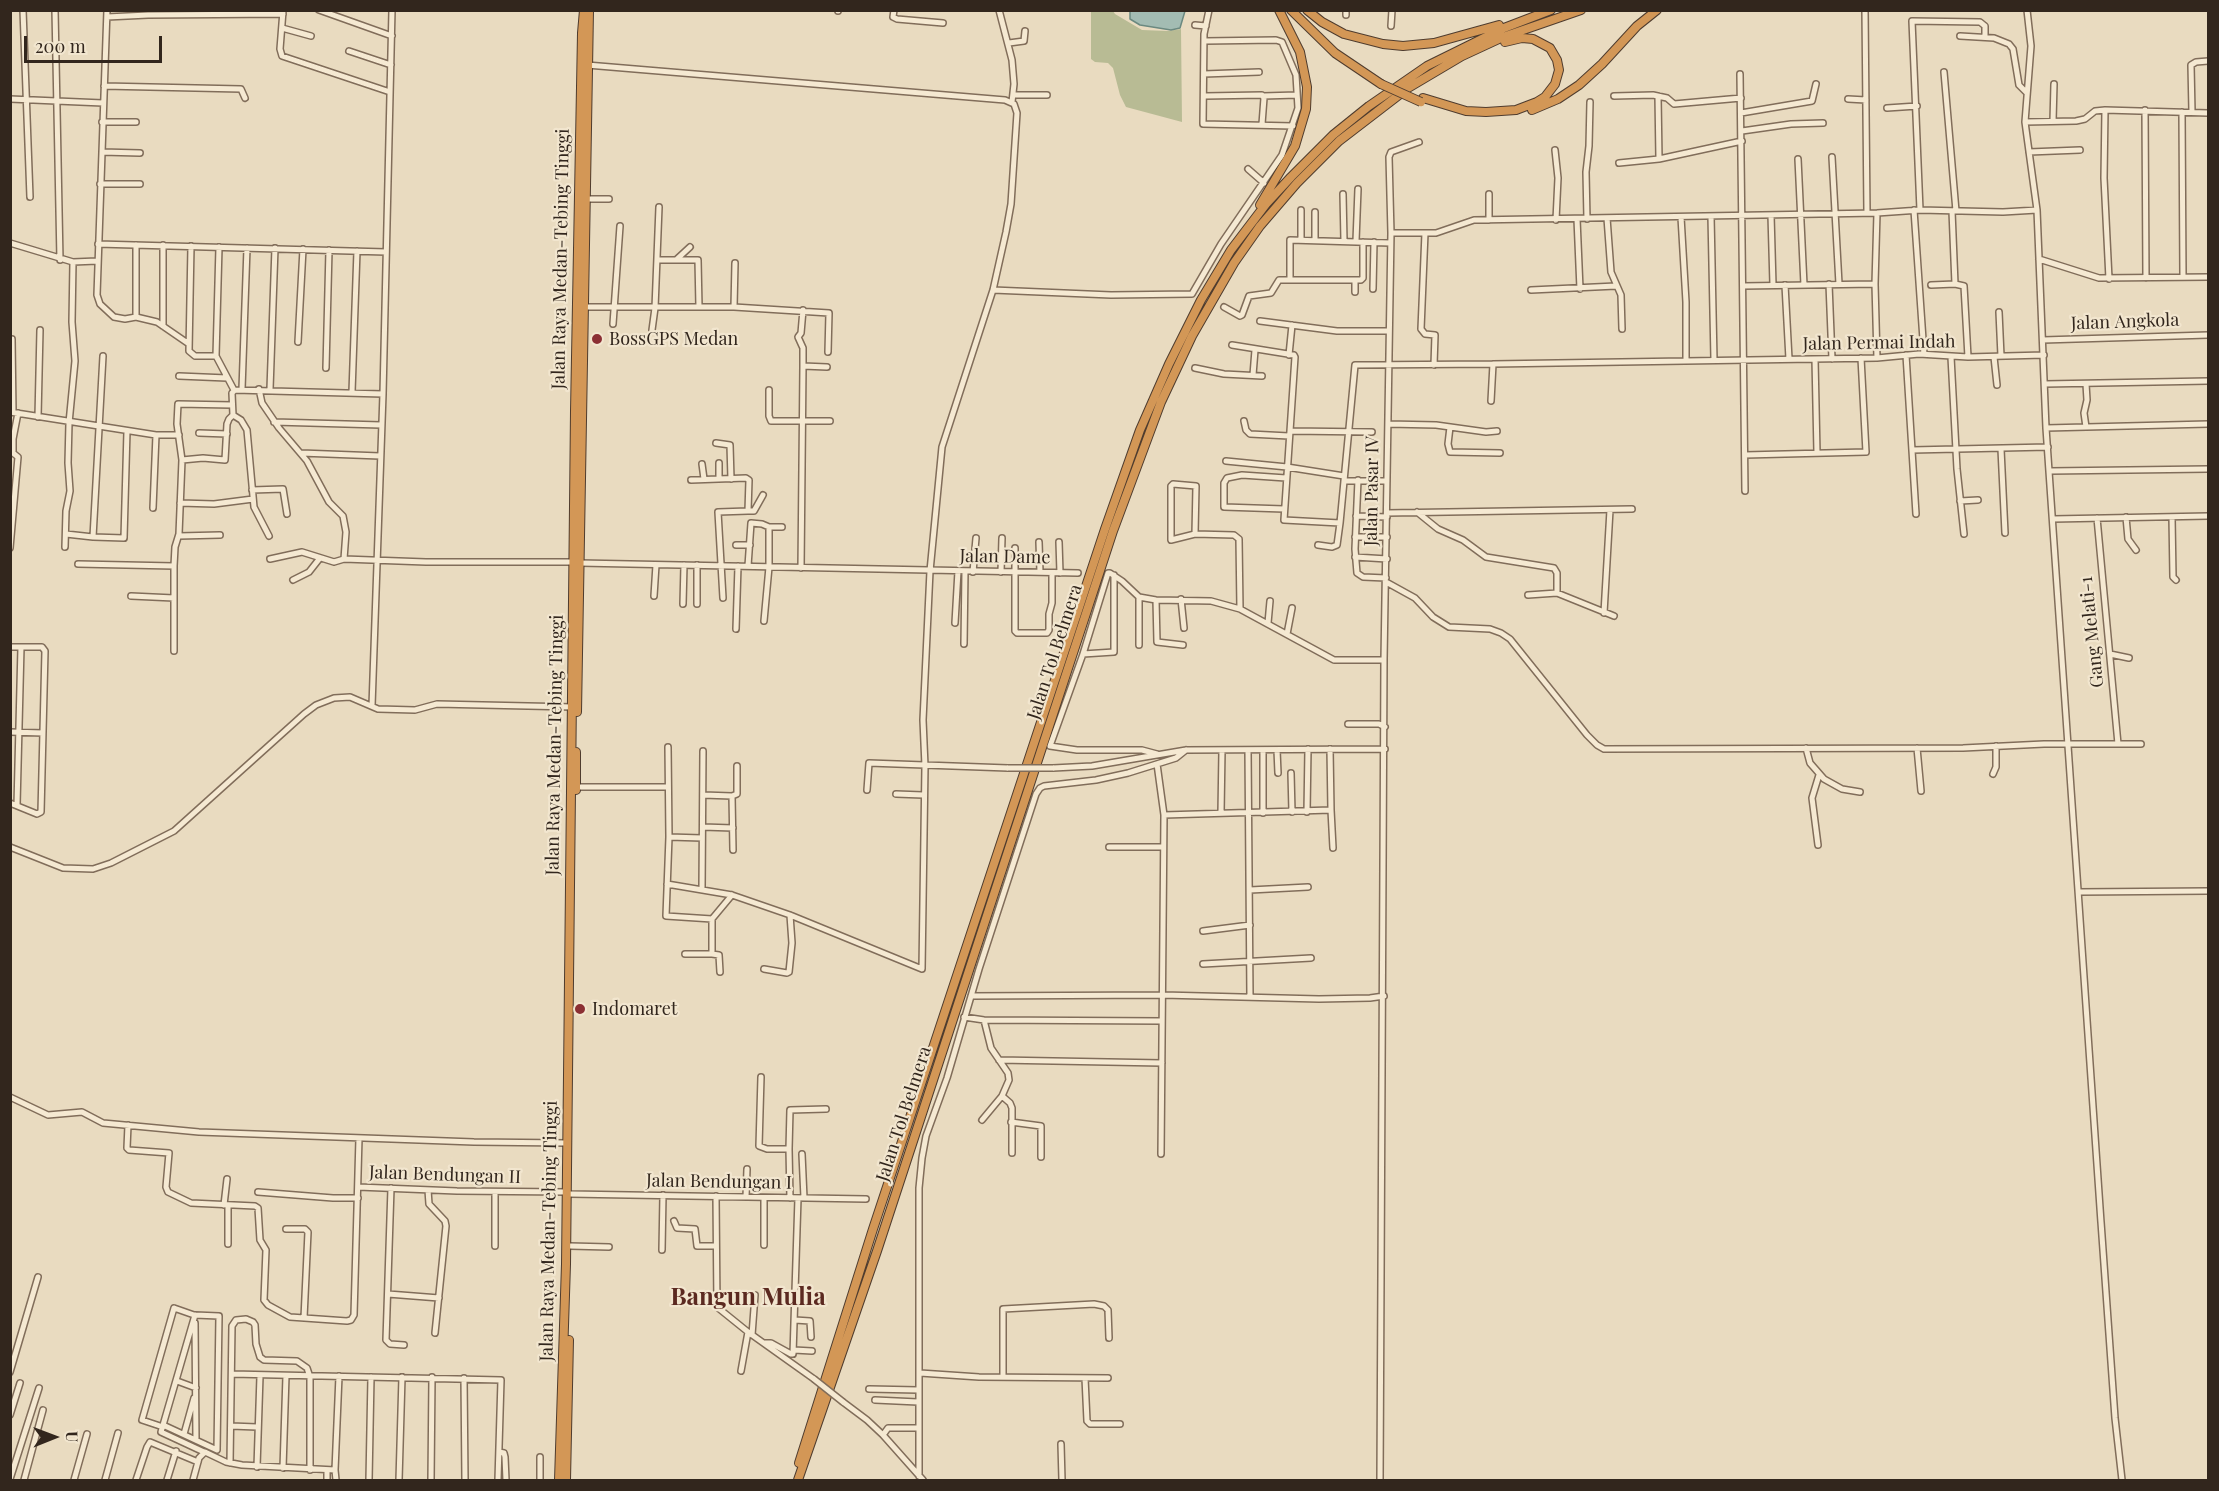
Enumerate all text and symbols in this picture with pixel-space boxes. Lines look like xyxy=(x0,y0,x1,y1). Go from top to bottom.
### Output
scale bar xyxy=(27,24,165,62)
text: 200 m xyxy=(35,34,86,58)
street label: Jalan Raya Medan-Tebing Tinggi xyxy=(548,128,574,390)
street label: Jalan Angkola xyxy=(2070,309,2180,335)
place label: BossGPS Medan xyxy=(609,328,738,350)
street label: Jalan Permai Indah xyxy=(1802,331,1956,355)
marker: BossGPS Medan xyxy=(590,332,604,346)
street label: Jalan Pasar IV xyxy=(1360,436,1384,546)
street label: Jalan Dame xyxy=(959,545,1051,569)
street label: Gang Melati-1 xyxy=(2075,575,2109,689)
street label: Jalan Tol Belmera xyxy=(1023,582,1087,722)
street label: Jalan Raya Medan-Tebing Tinggi xyxy=(542,614,568,876)
place label: Indomaret xyxy=(592,998,677,1020)
marker: Indomaret xyxy=(573,1002,587,1016)
street label: Jalan Tol Belmera xyxy=(872,1044,936,1184)
street label: Jalan Raya Medan-Tebing Tinggi xyxy=(536,1100,562,1362)
street label: Jalan Bendungan II xyxy=(369,1162,521,1188)
street label: Jalan Bendungan I xyxy=(646,1170,792,1194)
district label: Bangun Mulia xyxy=(670,1284,826,1312)
north arrow xyxy=(24,1407,84,1467)
text: U xyxy=(62,1431,83,1442)

